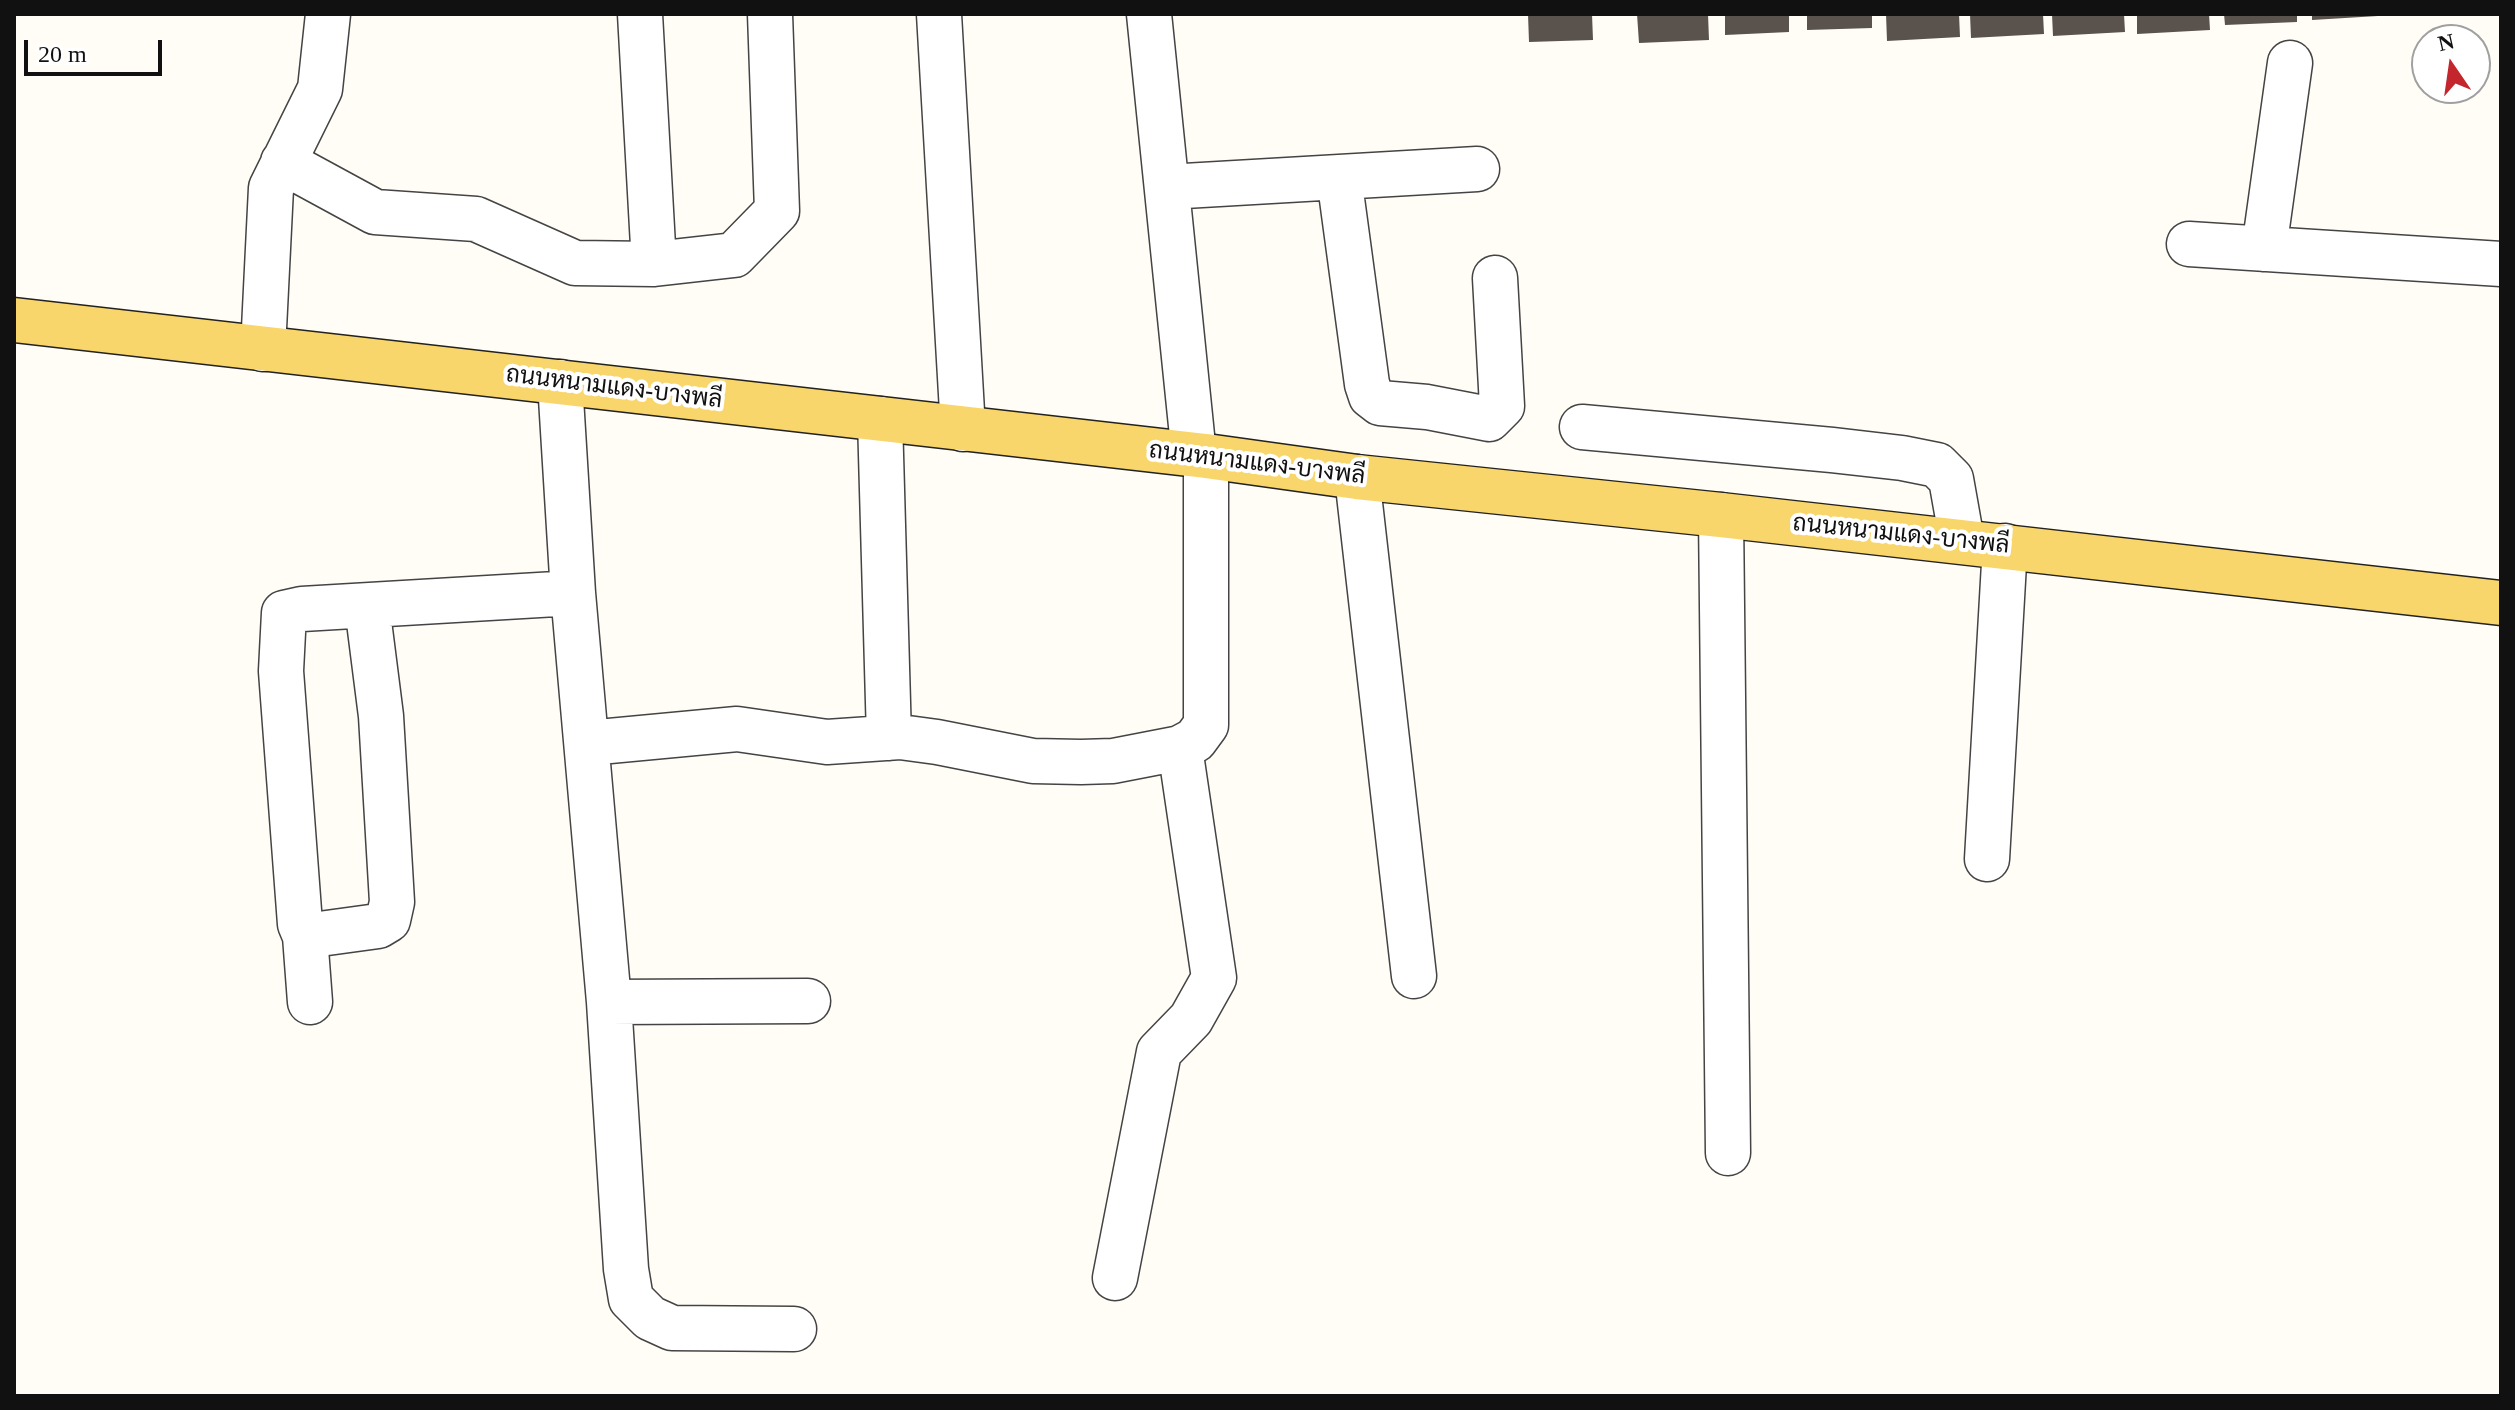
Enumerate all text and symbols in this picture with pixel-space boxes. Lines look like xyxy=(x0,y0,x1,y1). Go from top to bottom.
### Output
scale bar xyxy=(28,24,166,74)
north arrow xyxy=(2411,24,2491,104)
text: N xyxy=(2435,28,2456,56)
text: 20 m xyxy=(38,41,87,67)
street label: ถนนหนามแดง-บางพลี xyxy=(504,360,724,416)
street label: ถนนหนามแดง-บางพลี xyxy=(1147,436,1367,492)
street label: ถนนหนามแดง-บางพลี xyxy=(1791,509,2011,561)

